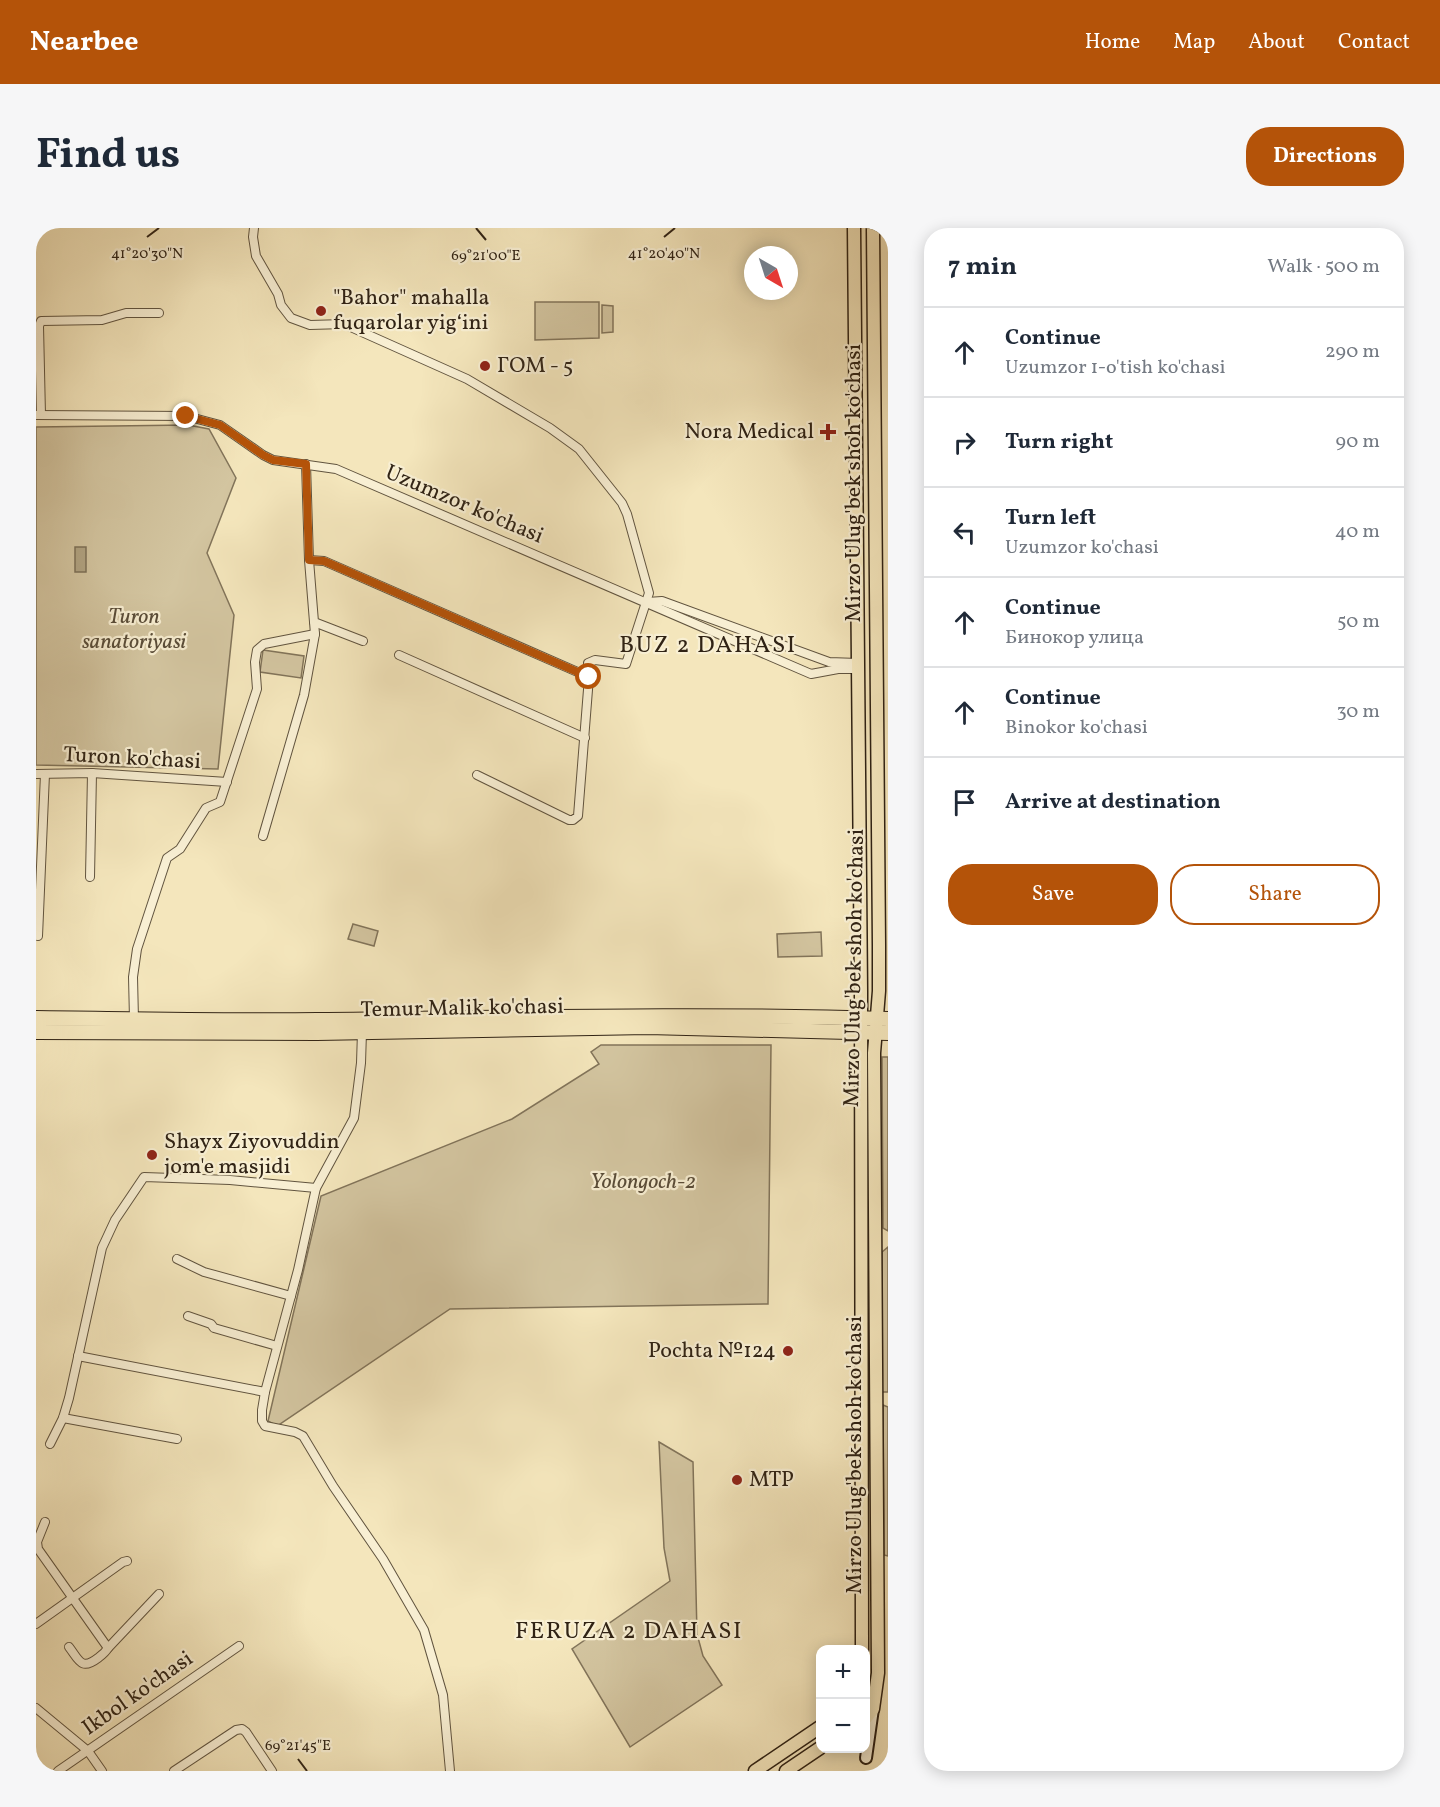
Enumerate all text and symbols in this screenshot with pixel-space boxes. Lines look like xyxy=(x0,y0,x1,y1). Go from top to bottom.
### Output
text: Nearbee xyxy=(30,23,139,62)
text: Home xyxy=(1085,28,1140,57)
text: Map xyxy=(1173,28,1215,57)
text: About xyxy=(1248,28,1305,57)
text: Contact xyxy=(1338,28,1410,57)
text: Find us xyxy=(36,127,180,186)
button: Directions xyxy=(1246,127,1404,186)
text: 41°20'30"N xyxy=(111,244,183,265)
text: 41°20'40"N xyxy=(628,244,700,265)
text: 69°21'00"E xyxy=(451,246,521,267)
north arrow xyxy=(744,246,798,300)
text: 7 min xyxy=(948,249,1017,285)
text: Walk · 500 m xyxy=(1267,253,1380,281)
place label: "Bahor" mahalla fuqarolar yig‘ini xyxy=(333,283,490,339)
marker: "Bahor" mahalla fuqarolar yig‘ini xyxy=(314,304,328,318)
text: Continue xyxy=(1005,323,1101,354)
icon: ahead xyxy=(948,336,981,369)
text: 290 m xyxy=(1325,338,1380,366)
street label: Mirzo Ulug'bek shoh ko'chasi xyxy=(839,344,870,622)
place label: ГОМ - 5 xyxy=(497,351,573,382)
text: Uzumzor 1-o'tish ko'chasi xyxy=(1005,354,1226,382)
marker: ГОМ - 5 xyxy=(478,359,492,373)
route end xyxy=(172,402,198,428)
place label: Nora Medical xyxy=(685,417,814,448)
marker: Nora Medical xyxy=(819,423,837,441)
icon: right xyxy=(948,426,981,459)
text: Turn right xyxy=(1005,427,1113,458)
text: 90 m xyxy=(1336,428,1380,456)
street label: Uzumzor ko'chasi xyxy=(380,458,548,552)
text: Turn left xyxy=(1005,503,1096,534)
icon: left xyxy=(948,516,981,549)
text: 40 m xyxy=(1335,518,1380,546)
text: Uzumzor ko'chasi xyxy=(1005,534,1159,562)
text: Continue xyxy=(1005,593,1101,624)
park label: Turon sanatoriyasi xyxy=(82,602,187,658)
icon: ahead xyxy=(948,606,981,639)
text: 50 m xyxy=(1337,608,1380,636)
text: Бинокор улица xyxy=(1005,624,1144,652)
district label: BUZ 2 DAHASI xyxy=(619,629,797,663)
route start xyxy=(575,663,601,689)
text: Continue xyxy=(1005,683,1101,714)
icon: ahead xyxy=(948,696,981,729)
text: 30 m xyxy=(1336,698,1380,726)
text: Binokor ko'chasi xyxy=(1005,714,1148,742)
street label: Turon ko'chasi xyxy=(62,740,202,778)
icon: arrive xyxy=(948,786,981,819)
text: Arrive at destination xyxy=(1005,787,1221,818)
street label: Mirzo Ulug'bek shoh ko'chasi xyxy=(837,829,873,1107)
button: Save xyxy=(948,864,1158,925)
button: Share xyxy=(1170,864,1380,925)
street label: Temur Malik ko'chasi xyxy=(360,992,564,1026)
place label: Shayx Ziyovuddin jom'e masjidi xyxy=(164,1127,340,1183)
marker: Shayx Ziyovuddin jom'e masjidi xyxy=(145,1148,159,1162)
park label: Yolongoch-2 xyxy=(590,1167,696,1198)
street label: Mirzo Ulug'bek shoh ko'chasi xyxy=(840,1316,871,1594)
place label: Pochta №124 xyxy=(648,1336,776,1367)
marker: Pochta №124 xyxy=(781,1344,795,1358)
place label: MTP xyxy=(749,1465,794,1496)
marker: MTP xyxy=(730,1473,744,1487)
district label: FERUZA 2 DAHASI xyxy=(515,1615,743,1649)
street label: Ikbol ko'chasi xyxy=(76,1644,200,1744)
map controls xyxy=(816,1645,870,1753)
button: + xyxy=(816,1645,870,1699)
button: − xyxy=(816,1699,870,1753)
text: 69°21'45"E xyxy=(265,1736,331,1757)

